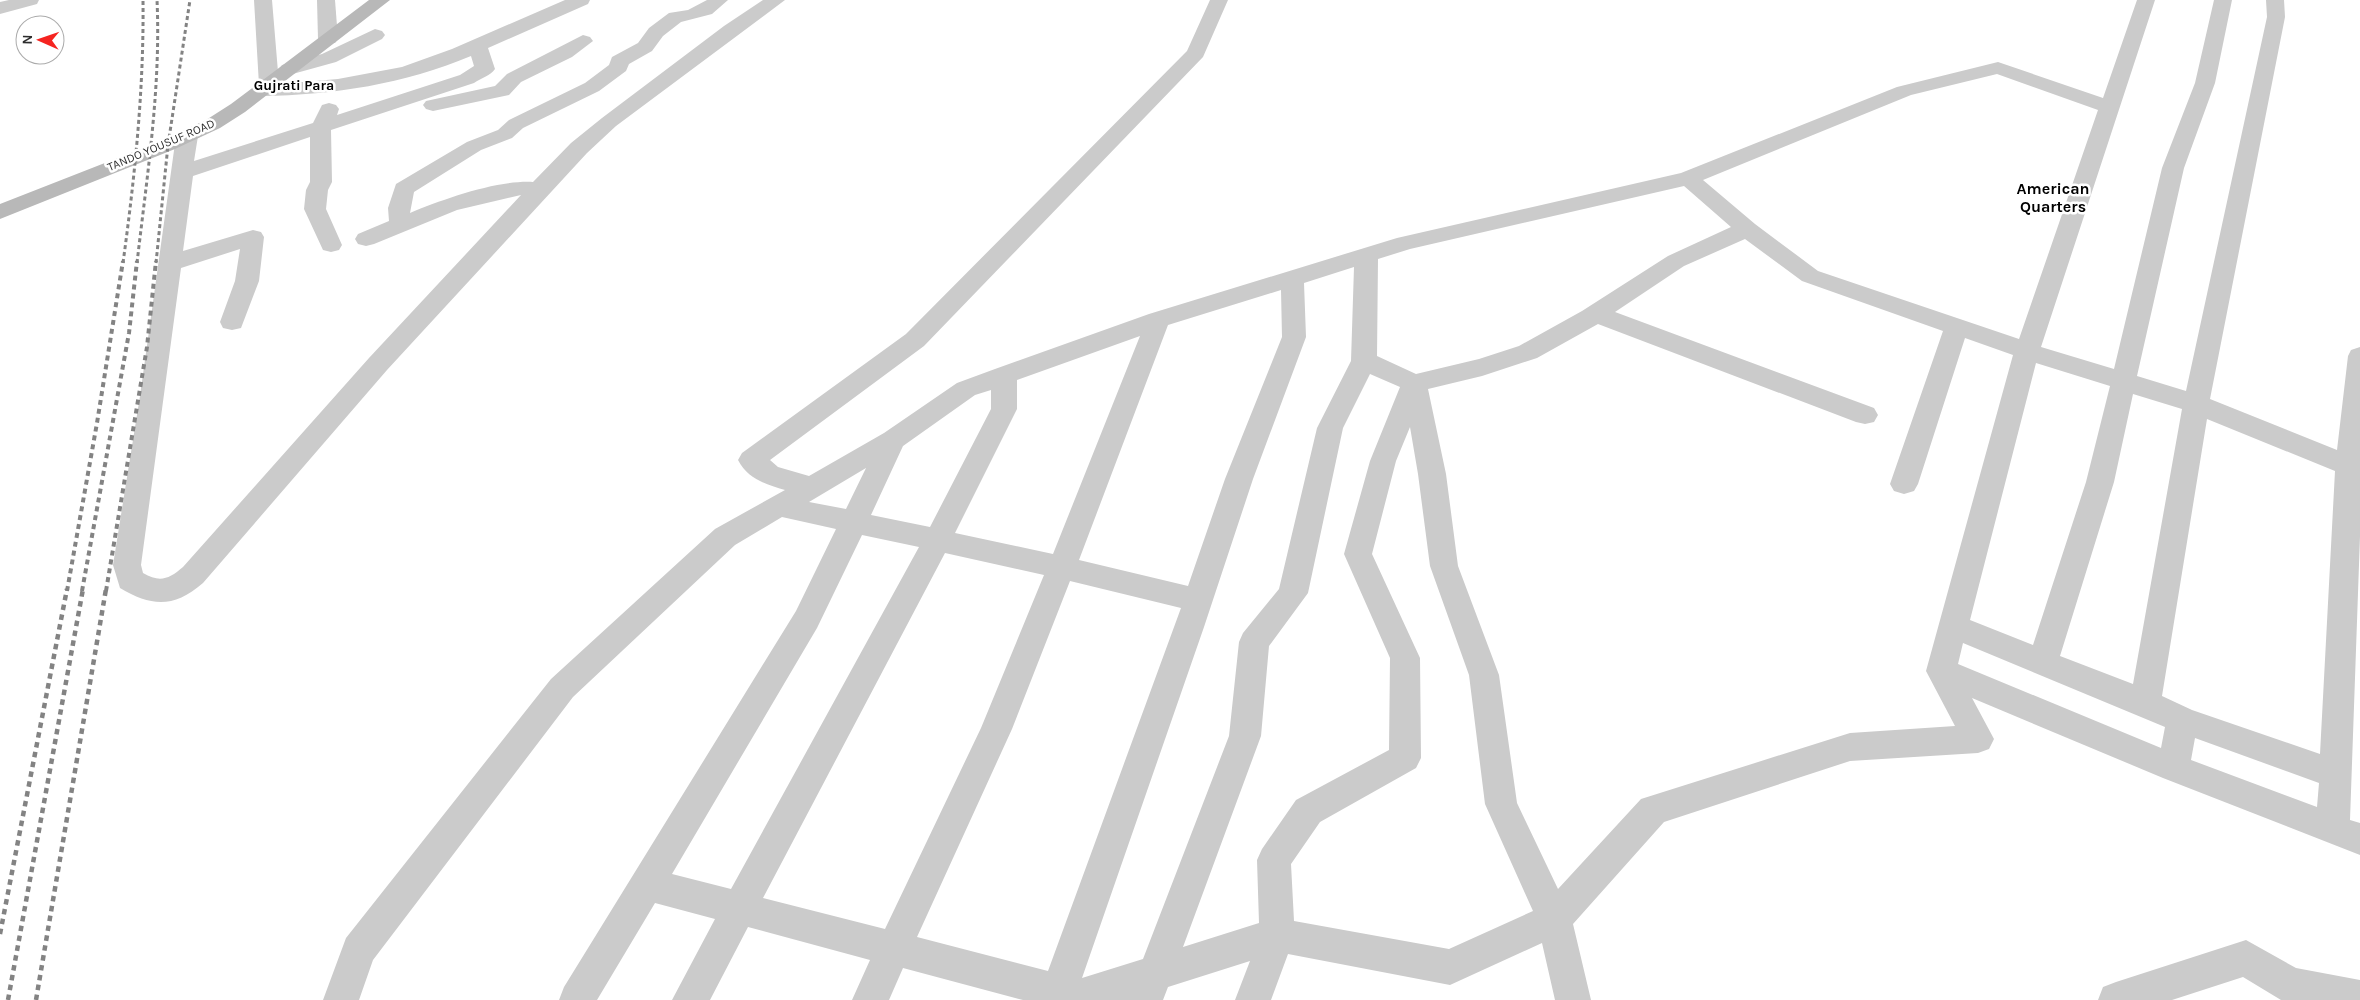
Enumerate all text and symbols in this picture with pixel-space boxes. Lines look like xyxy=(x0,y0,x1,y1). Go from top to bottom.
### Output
north arrow xyxy=(15,15,65,65)
text: N xyxy=(19,34,36,45)
district label: Gujrati Para xyxy=(254,77,334,94)
street label: TANDO YOUSUF ROAD xyxy=(105,116,217,174)
district label: American Quarters xyxy=(2017,179,2090,216)

